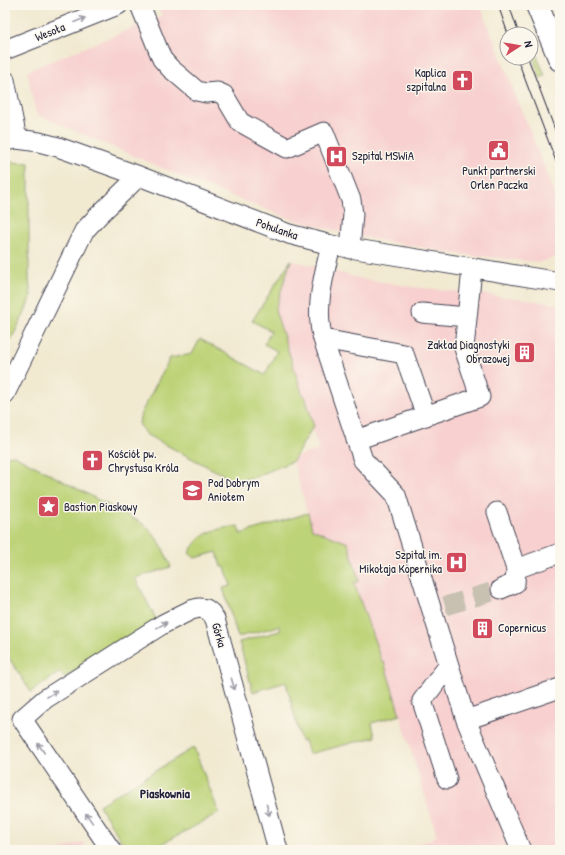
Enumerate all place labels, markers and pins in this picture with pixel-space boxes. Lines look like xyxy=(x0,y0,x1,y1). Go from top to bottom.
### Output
place label: Kaplica szpitalna xyxy=(406,64,446,95)
church icon: Kaplica szpitalna xyxy=(449,67,475,93)
public building icon: Punkt partnerski Orlen Paczka xyxy=(486,137,512,163)
hospital icon: Szpital MSWiA xyxy=(324,143,350,169)
place label: Szpital MSWiA xyxy=(352,147,414,164)
place label: Punkt partnerski Orlen Paczka xyxy=(462,162,536,193)
place label: Zakład Diagnostyki Obrazowej xyxy=(427,336,510,367)
building icon: Zakład Diagnostyki Obrazowej xyxy=(512,339,538,365)
place label: Kościół pw. Chrystusa Króla xyxy=(108,445,179,476)
church icon: Kościół pw. Chrystusa Króla xyxy=(79,448,105,474)
place label: Pod Dobrym Aniołem xyxy=(208,474,259,505)
school or university icon: Pod Dobrym Aniołem xyxy=(180,477,206,503)
place icon: Bastion Piaskowy xyxy=(36,494,62,520)
place label: Bastion Piaskowy xyxy=(64,498,137,515)
place label: Szpital im. Mikołaja Kopernika xyxy=(359,546,442,577)
hospital icon: Szpital im. Mikołaja Kopernika xyxy=(444,549,470,575)
building icon: Copernicus xyxy=(469,615,495,641)
place label: Copernicus xyxy=(498,619,547,636)

